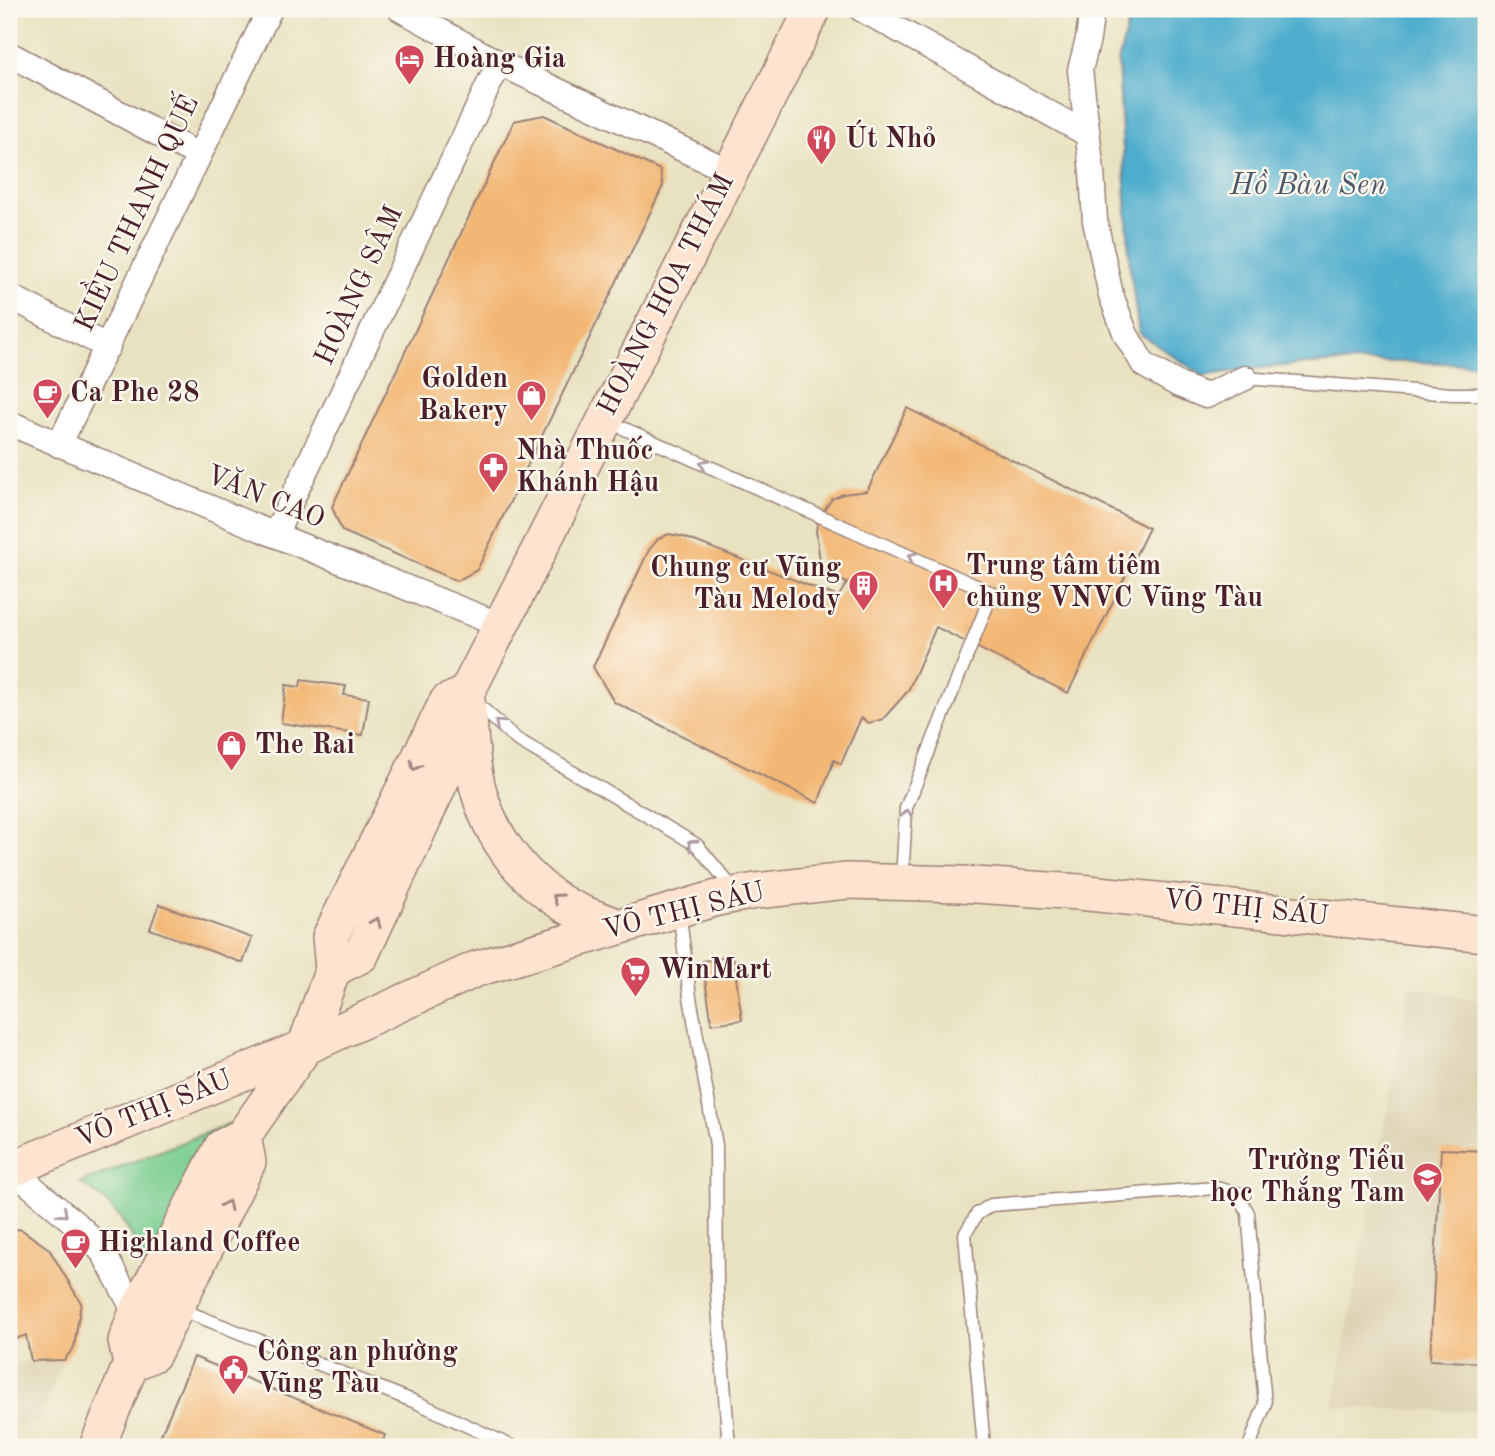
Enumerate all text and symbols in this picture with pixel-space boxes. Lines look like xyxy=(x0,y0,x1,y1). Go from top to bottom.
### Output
hotel icon: Hoàng Gia xyxy=(393,43,427,87)
place label: Hoàng Gia xyxy=(433,46,566,74)
street label: KIỀU THANH QUẾ xyxy=(63,88,205,336)
place label: Út Nhỏ xyxy=(845,119,936,154)
restaurant icon: Út Nhỏ xyxy=(805,123,839,167)
street label: HOÀNG HOA THÁM xyxy=(589,167,740,420)
water label: Hồ Bàu Sen xyxy=(1229,169,1386,201)
street label: HOÀNG SÂM xyxy=(306,200,409,370)
place label: Golden Bakery xyxy=(418,366,508,426)
cafe icon: Ca Phe 28 xyxy=(30,377,64,421)
shop icon: Golden Bakery xyxy=(514,379,548,423)
place label: Ca Phe 28 xyxy=(70,380,199,408)
place label: Nhà Thuốc Khánh Hậu xyxy=(516,435,659,498)
pharmacy icon: Nhà Thuốc Khánh Hậu xyxy=(476,451,510,495)
street label: VĂN CAO xyxy=(202,457,330,534)
one-way arrow xyxy=(699,458,711,472)
one-way arrow xyxy=(907,551,919,565)
place label: Trung tâm tiêm chủng VNVC Vũng Tàu xyxy=(966,553,1263,613)
place label: Chung cư Vũng Tàu Melody xyxy=(650,555,841,615)
hospital icon: Trung tâm tiêm chủng VNVC Vũng Tàu xyxy=(926,566,960,610)
building icon: Chung cư Vũng Tàu Melody xyxy=(847,568,881,612)
one-way arrow xyxy=(495,720,508,732)
shop icon: The Rai xyxy=(215,729,249,773)
place label: The Rai xyxy=(255,732,355,760)
one-way arrow xyxy=(409,759,423,771)
one-way arrow xyxy=(899,808,914,820)
one-way arrow xyxy=(687,839,700,852)
street label: VÕ THỊ SÁU xyxy=(599,873,768,946)
street label: VÕ THỊ SÁU xyxy=(1162,881,1331,932)
one-way arrow xyxy=(552,894,565,906)
one-way arrow xyxy=(368,917,382,929)
supermarket icon: WinMart xyxy=(618,954,652,998)
place label: WinMart xyxy=(658,957,772,985)
street label: VÕ THỊ SÁU xyxy=(70,1061,236,1154)
place label: Trường Tiểu học Thắng Tam xyxy=(1210,1144,1405,1208)
school or university icon: Trường Tiểu học Thắng Tam xyxy=(1411,1161,1445,1205)
one-way arrow xyxy=(218,1200,232,1212)
one-way arrow xyxy=(55,1205,68,1217)
cafe icon: Highland Coffee xyxy=(58,1227,92,1271)
place label: Highland Coffee xyxy=(98,1230,301,1258)
place label: Công an phường Vũng Tàu xyxy=(257,1339,458,1399)
public building icon: Công an phường Vũng Tàu xyxy=(217,1352,251,1396)

